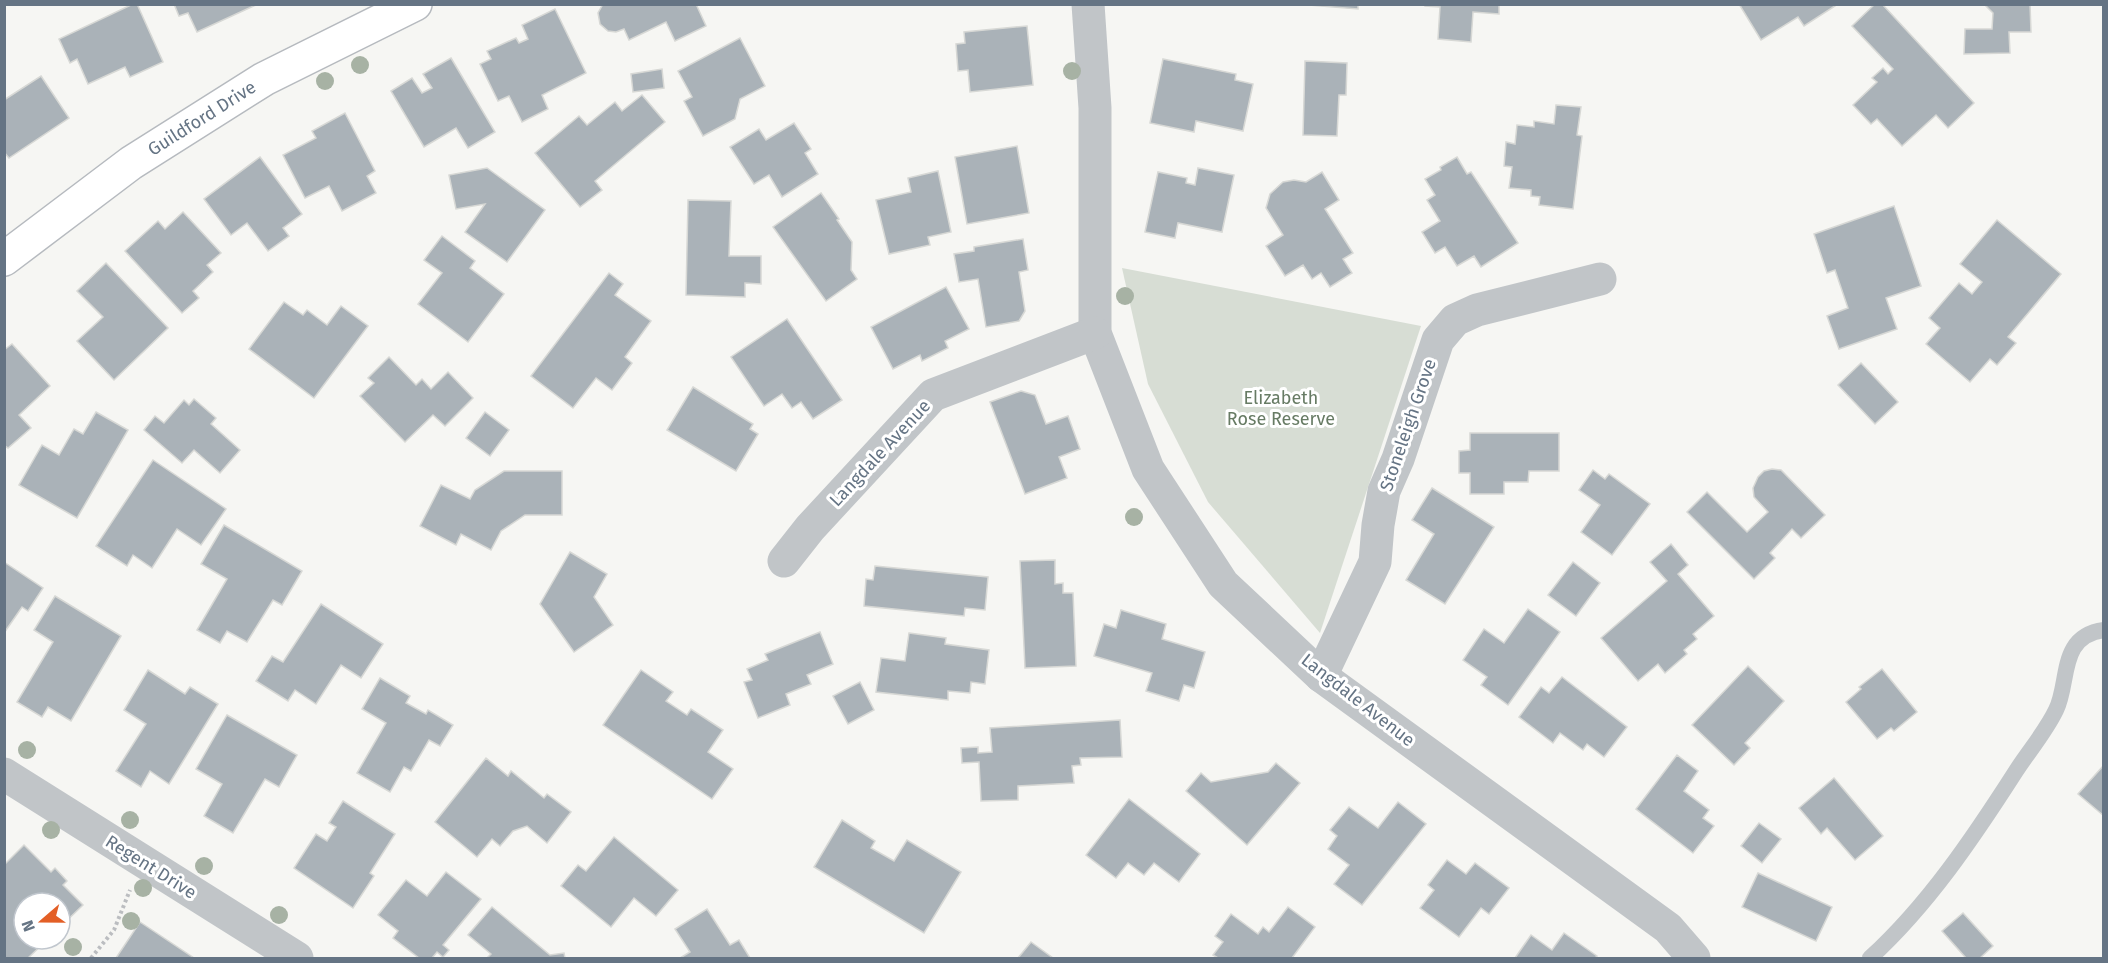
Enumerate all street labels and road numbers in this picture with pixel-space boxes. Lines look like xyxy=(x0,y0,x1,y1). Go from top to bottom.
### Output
street label: Guildford Drive xyxy=(144,76,260,161)
street label: Stoneleigh Grove xyxy=(1375,356,1441,494)
street label: Langdale Avenue xyxy=(825,395,935,511)
street label: Langdale Avenue xyxy=(1297,649,1419,751)
street label: Regent Drive xyxy=(101,830,201,904)

